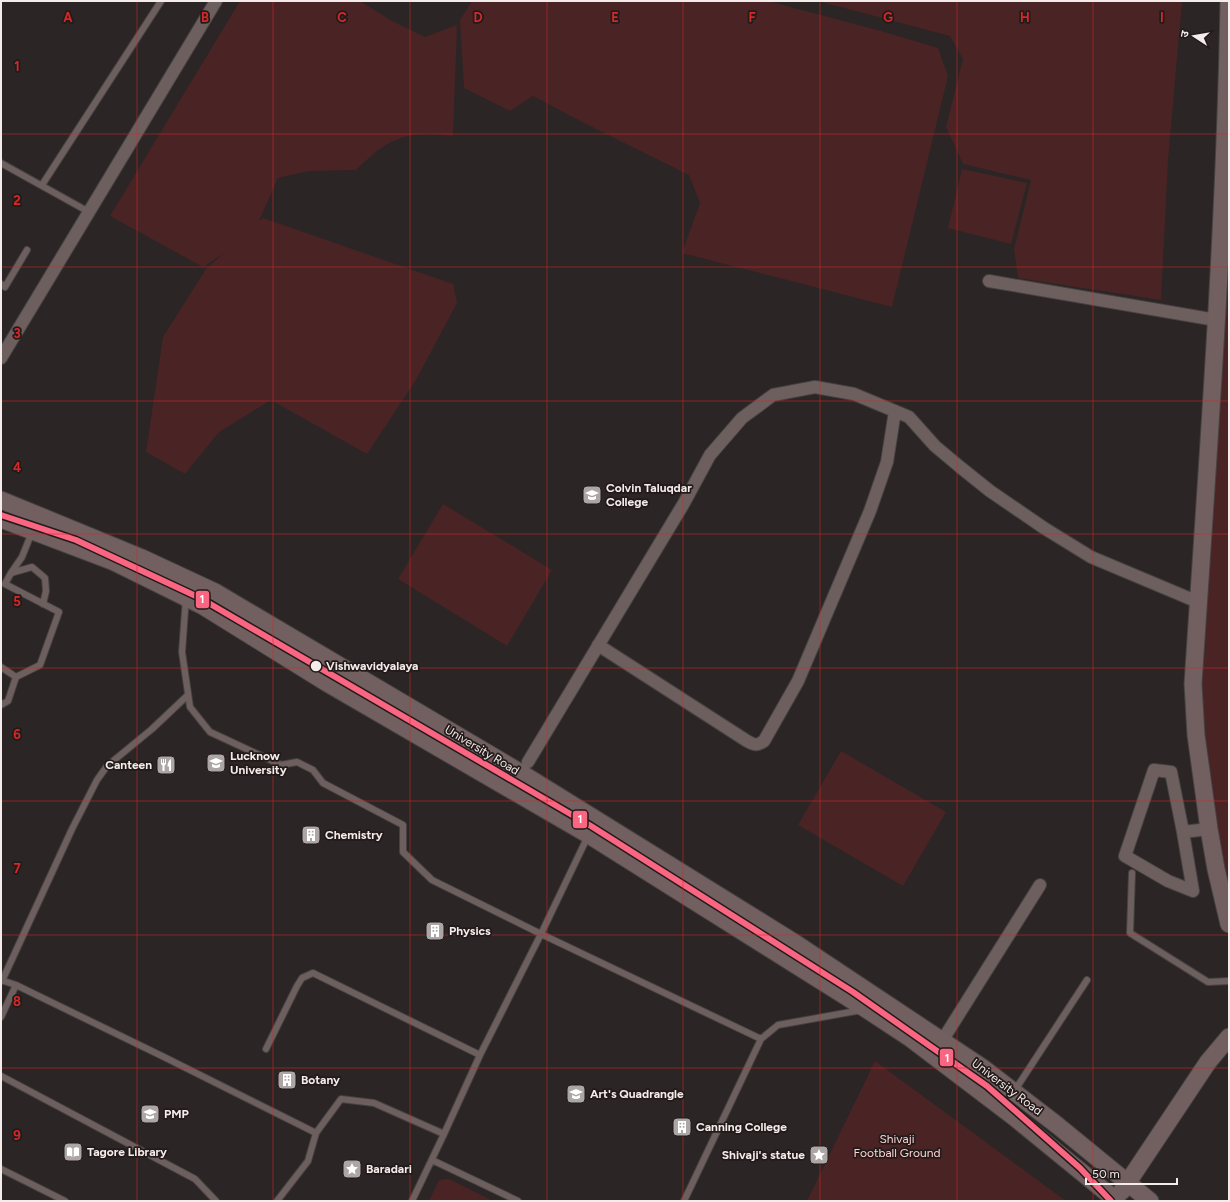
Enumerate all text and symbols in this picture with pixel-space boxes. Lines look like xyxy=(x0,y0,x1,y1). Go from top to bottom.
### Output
text: A xyxy=(63,10,73,25)
text: B xyxy=(201,10,209,25)
text: C xyxy=(337,10,347,25)
text: D xyxy=(473,10,483,25)
text: E xyxy=(611,10,619,25)
text: F xyxy=(748,10,756,25)
text: G xyxy=(883,10,893,25)
text: H xyxy=(1020,10,1030,25)
text: I xyxy=(1160,10,1164,25)
north arrow xyxy=(1174,16,1214,56)
text: उ xyxy=(1178,29,1192,39)
text: 1 xyxy=(14,59,20,74)
text: 2 xyxy=(13,193,21,208)
text: 3 xyxy=(13,326,21,341)
text: 4 xyxy=(13,460,21,475)
place label: Colvin Taluqdar College xyxy=(606,481,692,509)
school or university icon: Colvin Taluqdar College xyxy=(581,484,603,506)
line badge: 1 xyxy=(195,590,210,609)
text: 1 xyxy=(200,593,204,606)
text: 5 xyxy=(13,594,21,609)
marker: Vishwavidyalaya xyxy=(309,659,323,673)
place label: Vishwavidyalaya xyxy=(326,659,419,673)
street label: University Road xyxy=(442,722,522,778)
text: 6 xyxy=(13,727,21,742)
place label: Lucknow University xyxy=(230,749,287,777)
school or university icon: Lucknow University xyxy=(205,752,227,774)
restaurant icon: Canteen xyxy=(155,754,177,776)
place label: Canteen xyxy=(105,758,152,772)
line badge: 1 xyxy=(572,810,588,829)
text: 1 xyxy=(578,813,582,826)
building icon: Chemistry xyxy=(300,824,322,846)
place label: Chemistry xyxy=(325,828,383,842)
text: 7 xyxy=(13,861,21,876)
building icon: Physics xyxy=(424,920,446,942)
place label: Physics xyxy=(449,924,491,938)
text: 8 xyxy=(13,994,21,1009)
line badge: 1 xyxy=(939,1048,954,1067)
text: 1 xyxy=(945,1052,949,1065)
street label: University Road xyxy=(969,1056,1045,1118)
building icon: Botany xyxy=(276,1069,298,1091)
place label: Botany xyxy=(301,1073,340,1087)
school or university icon: Art's Quadrangle xyxy=(565,1083,587,1105)
place label: Art's Quadrangle xyxy=(590,1087,684,1101)
school or university icon: PMP xyxy=(139,1103,161,1125)
place label: PMP xyxy=(164,1107,190,1121)
building icon: Canning College xyxy=(671,1116,693,1138)
place label: Canning College xyxy=(696,1120,787,1134)
text: 9 xyxy=(13,1128,21,1143)
park label: Shivaji Football Ground xyxy=(854,1132,940,1160)
library icon: Tagore Library xyxy=(62,1141,84,1163)
place icon: Shivaji's statue xyxy=(808,1144,830,1166)
place label: Tagore Library xyxy=(87,1145,167,1159)
place label: Shivaji's statue xyxy=(722,1148,805,1162)
place icon: Baradari xyxy=(341,1158,363,1180)
scale bar xyxy=(1086,1160,1177,1186)
place label: Baradari xyxy=(366,1162,412,1176)
text: 50 m xyxy=(1092,1167,1120,1181)

